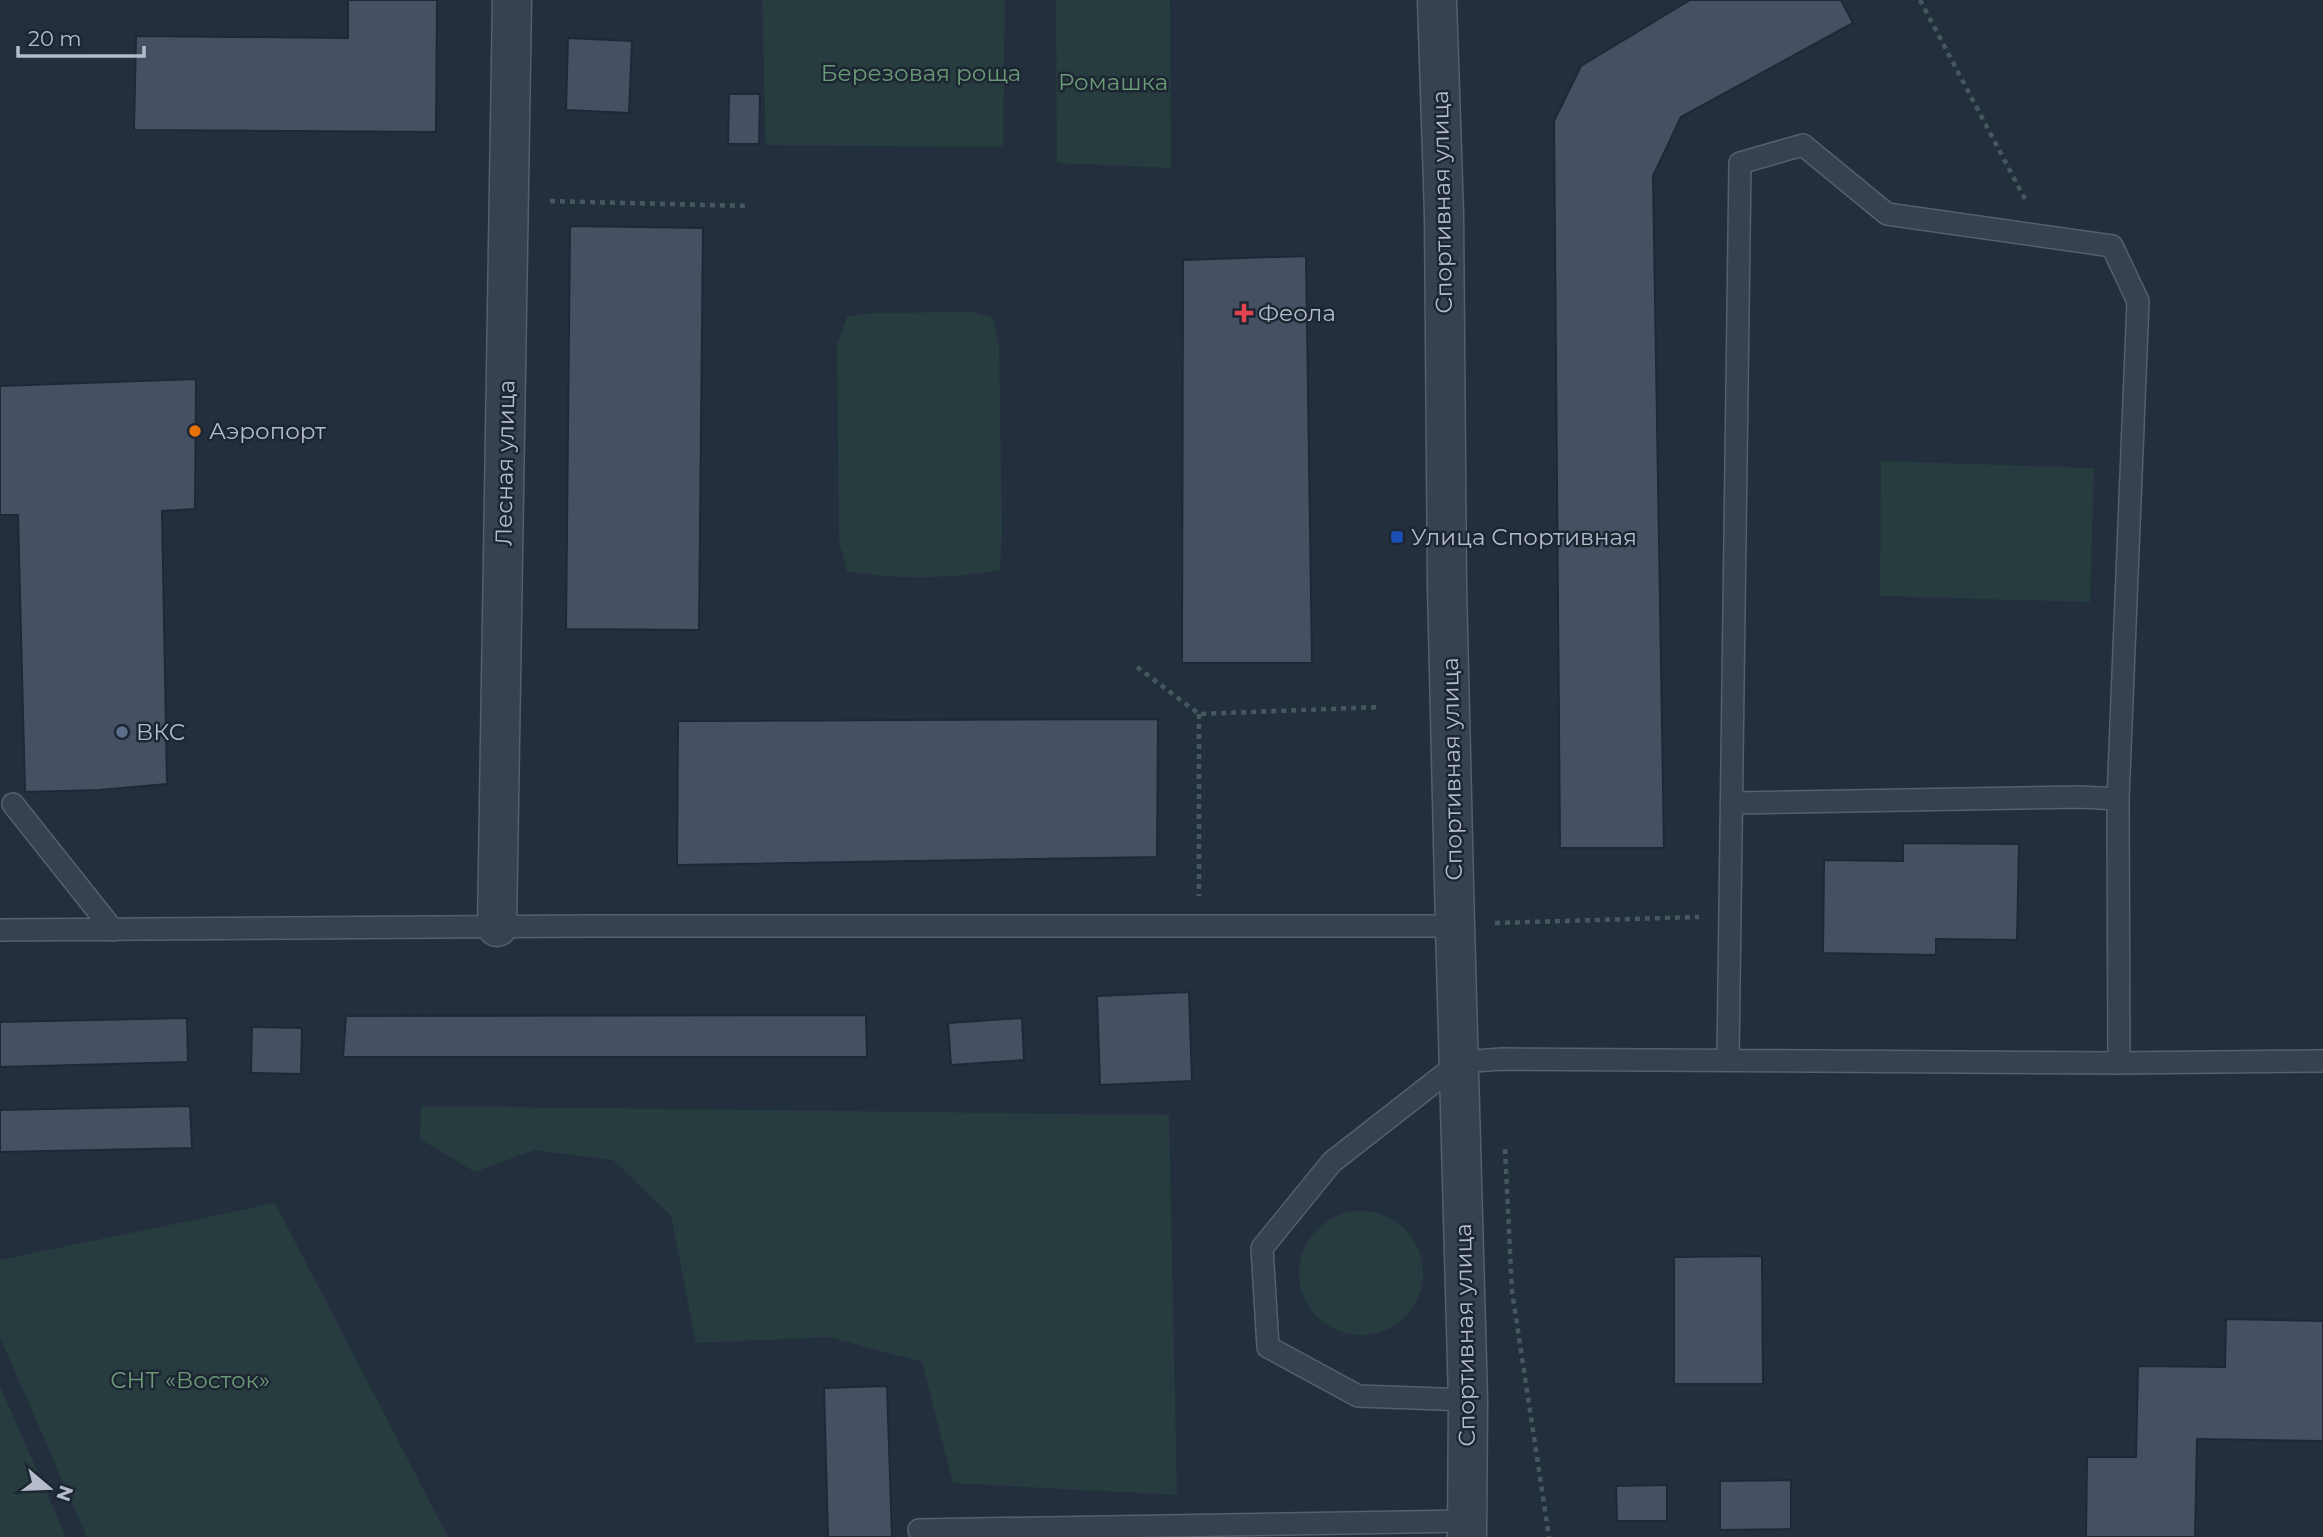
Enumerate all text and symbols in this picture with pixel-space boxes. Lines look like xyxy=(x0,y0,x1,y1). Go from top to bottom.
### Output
scale bar xyxy=(18,14,144,58)
text: 20 m xyxy=(28,26,82,51)
park label: Березовая роща xyxy=(821,59,1021,87)
park label: Ромашка xyxy=(1058,68,1168,96)
street label: Спортивная улица xyxy=(1426,90,1458,314)
place label: Феола xyxy=(1258,299,1336,327)
marker: Феола xyxy=(1236,305,1252,321)
street label: Лесная улица xyxy=(490,380,520,546)
place label: Аэропорт xyxy=(209,417,326,445)
marker: Аэропорт xyxy=(187,423,203,439)
place label: Улица Спортивная xyxy=(1411,523,1637,551)
marker: Улица Спортивная xyxy=(1389,529,1405,545)
street label: Спортивная улица xyxy=(1436,657,1468,881)
place label: ВКС xyxy=(136,718,185,746)
marker: ВКС xyxy=(114,724,130,740)
street label: Спортивная улица xyxy=(1449,1223,1481,1447)
park label: СНТ «Восток» xyxy=(110,1366,270,1394)
north arrow xyxy=(14,1453,84,1523)
text: N xyxy=(51,1482,78,1504)

